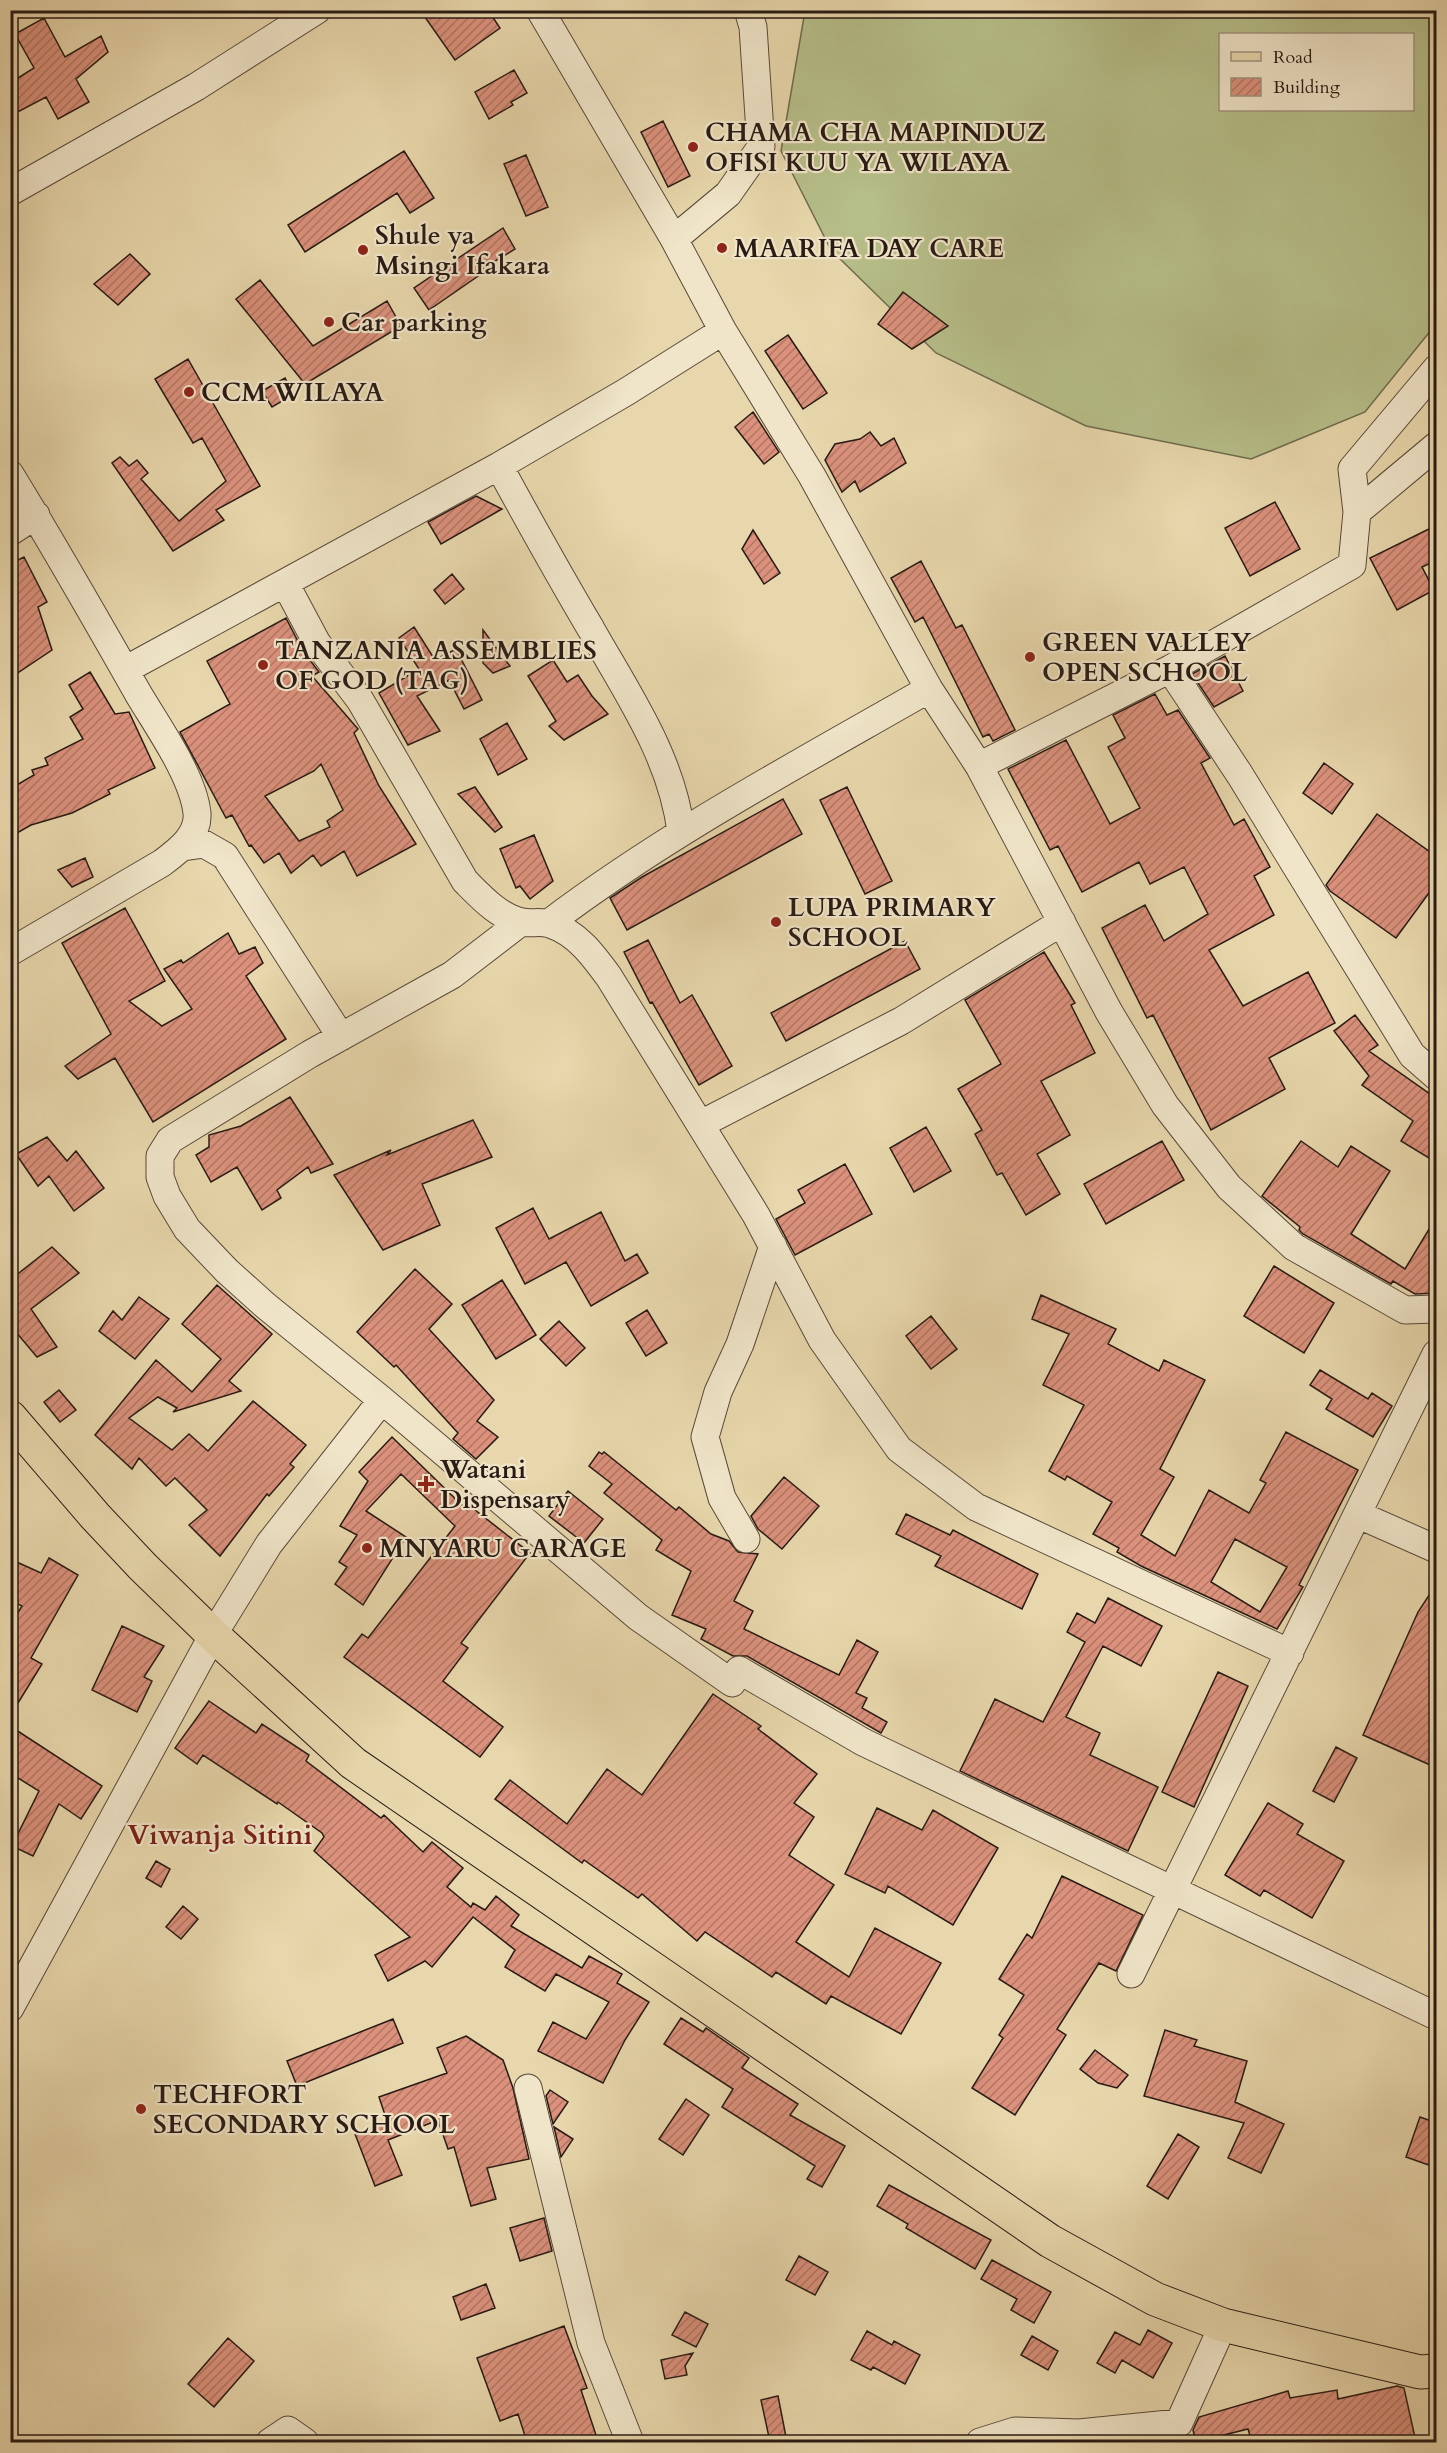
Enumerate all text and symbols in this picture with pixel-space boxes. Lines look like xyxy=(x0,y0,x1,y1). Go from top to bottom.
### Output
legend xyxy=(1219,33,1414,111)
text: Road xyxy=(1273,45,1313,70)
text: Building xyxy=(1273,75,1341,100)
place label: CHAMA CHA MAPINDUZ OFISI KUU YA WILAYA xyxy=(705,115,1046,180)
marker: CHAMA CHA MAPINDUZ OFISI KUU YA WILAYA xyxy=(686,140,700,154)
place label: Shule ya Msingi Ifakara xyxy=(375,218,550,283)
place label: MAARIFA DAY CARE xyxy=(734,231,1004,266)
marker: MAARIFA DAY CARE xyxy=(715,241,729,255)
marker: Shule ya Msingi Ifakara xyxy=(356,243,370,257)
place label: Car parking xyxy=(341,305,487,340)
marker: Car parking xyxy=(322,315,336,329)
place label: CCM WILAYA xyxy=(201,375,384,410)
marker: CCM WILAYA xyxy=(182,385,196,399)
place label: GREEN VALLEY OPEN SCHOOL xyxy=(1042,625,1252,690)
place label: TANZANIA ASSEMBLIES OF GOD (TAG) xyxy=(275,633,597,698)
marker: GREEN VALLEY OPEN SCHOOL xyxy=(1023,650,1037,664)
marker: TANZANIA ASSEMBLIES OF GOD (TAG) xyxy=(256,658,270,672)
place label: LUPA PRIMARY SCHOOL xyxy=(788,890,996,955)
marker: LUPA PRIMARY SCHOOL xyxy=(769,915,783,929)
place label: Watani Dispensary xyxy=(439,1452,570,1517)
marker: Watani Dispensary xyxy=(417,1475,435,1493)
place label: MNYARU GARAGE xyxy=(379,1531,627,1566)
marker: MNYARU GARAGE xyxy=(360,1541,374,1555)
district label: Viwanja Sitini xyxy=(128,1816,312,1854)
place label: TECHFORT SECONDARY SCHOOL xyxy=(153,2077,456,2142)
marker: TECHFORT SECONDARY SCHOOL xyxy=(134,2102,148,2116)

